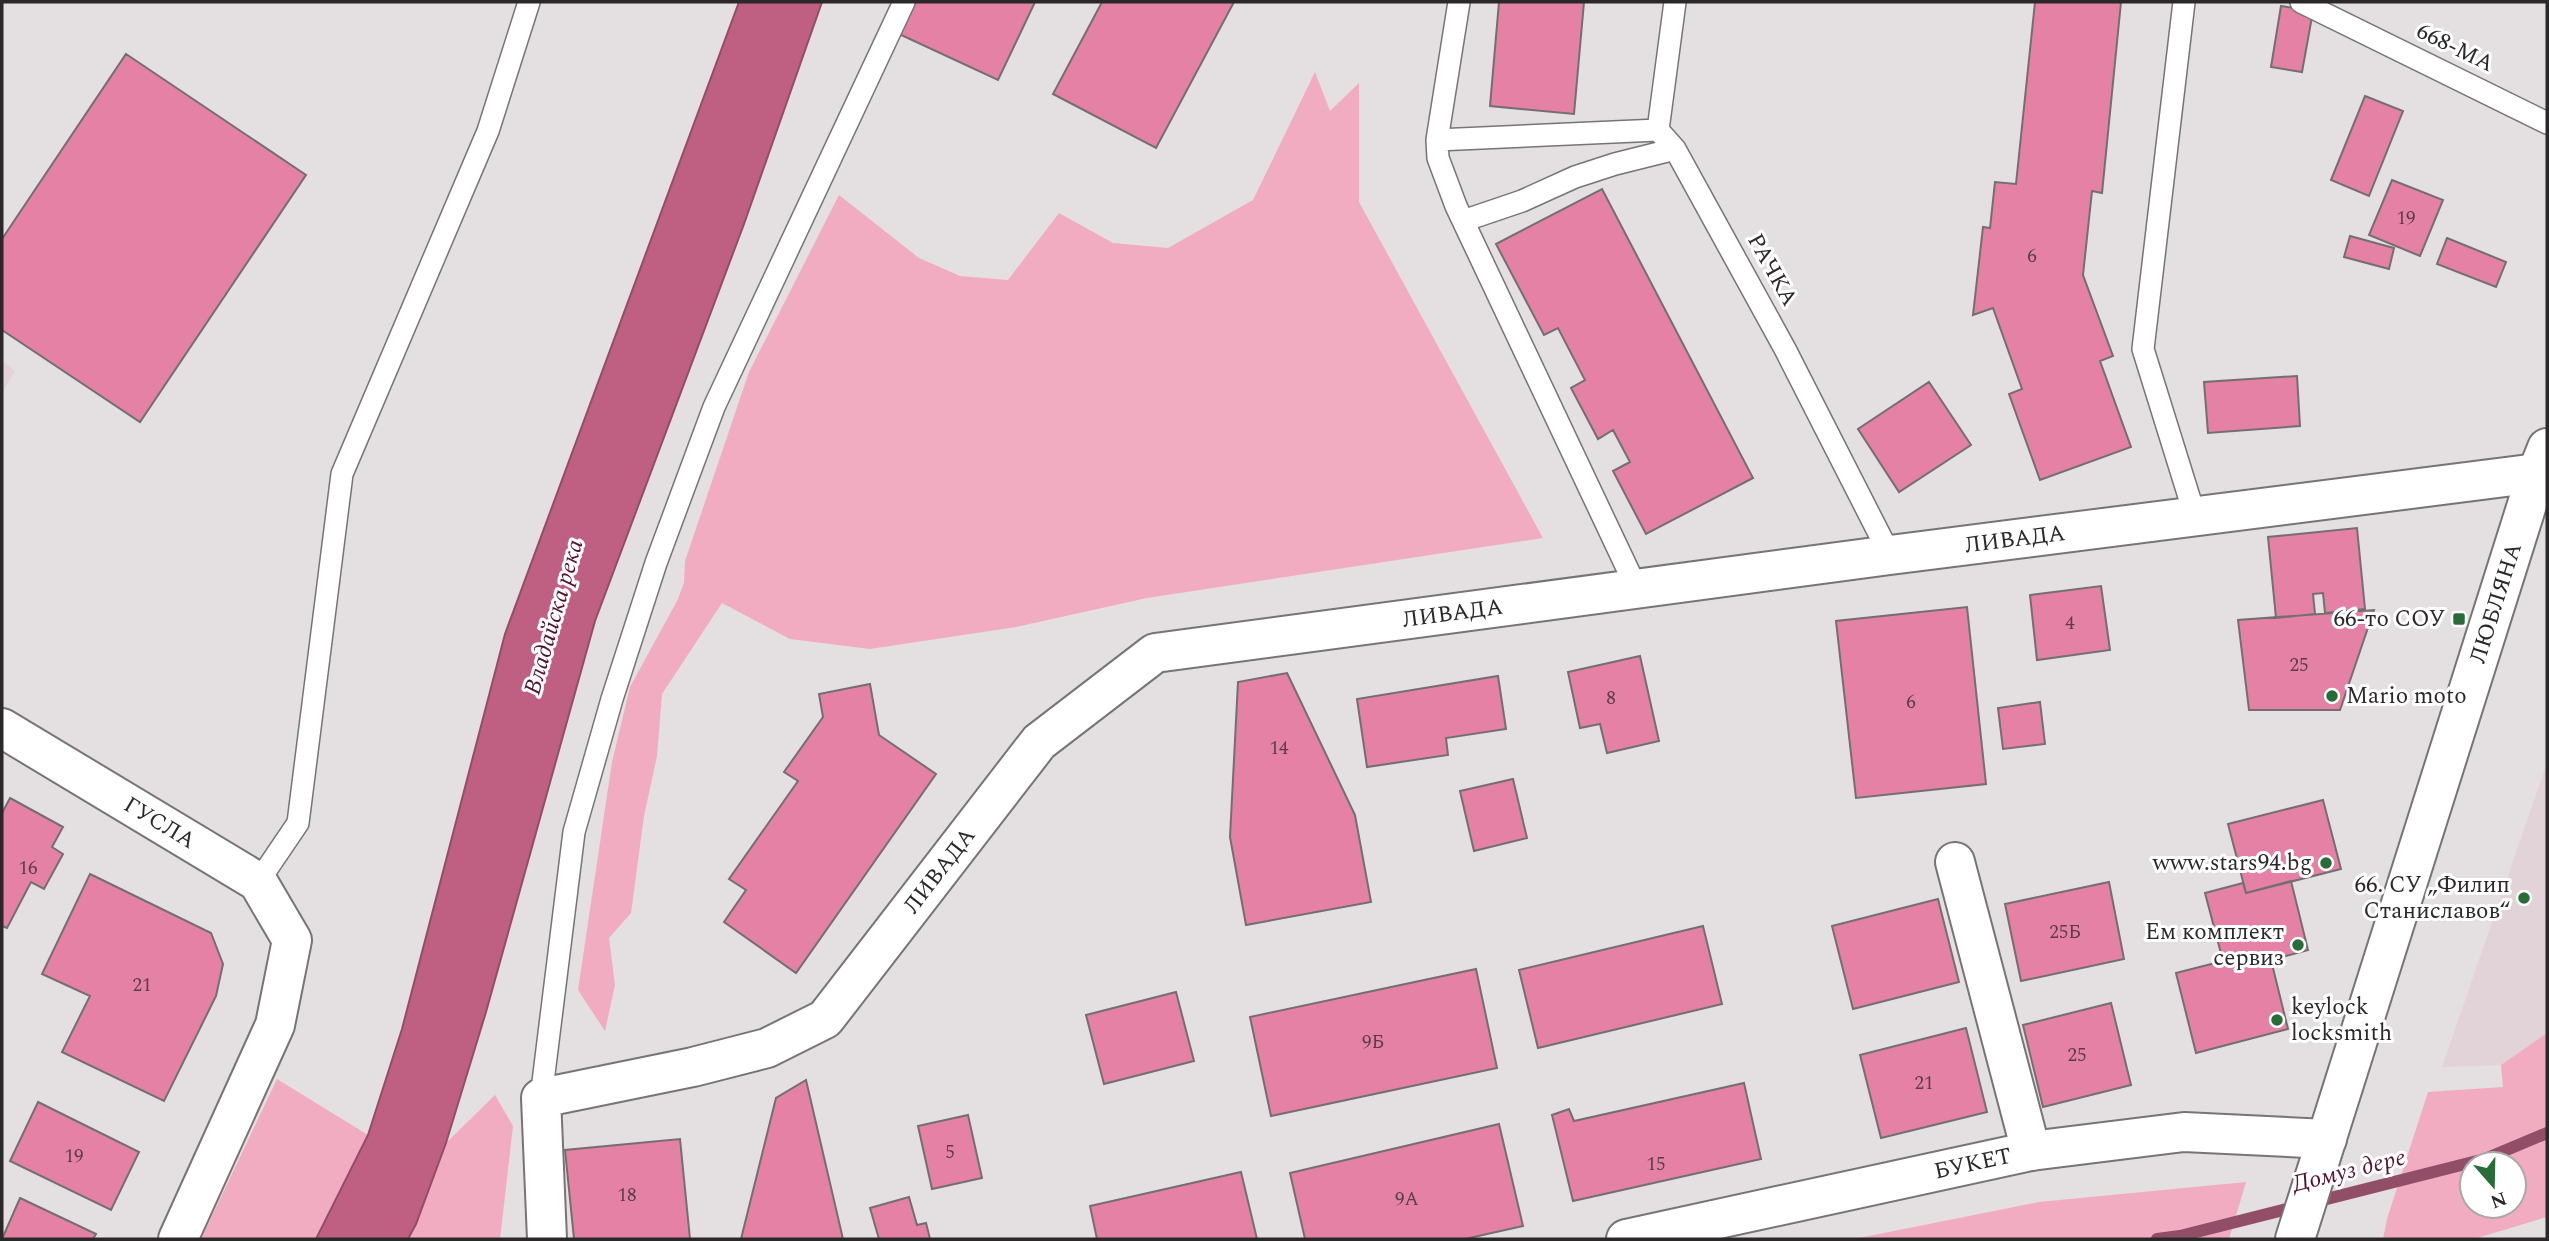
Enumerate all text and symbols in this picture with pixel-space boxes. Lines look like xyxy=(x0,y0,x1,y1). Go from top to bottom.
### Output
street label: 668-МА xyxy=(2410,14,2500,82)
house number: 19 xyxy=(2396,204,2416,233)
street label: РАЧКА xyxy=(1738,227,1806,313)
house number: 6 xyxy=(2027,242,2037,271)
street label: ЛИВАДА xyxy=(1962,515,2067,563)
water label: Владайска река xyxy=(515,535,593,699)
street label: ЛЮБЛЯНА xyxy=(2460,538,2531,668)
street label: ЛИВАДА xyxy=(1400,589,1505,637)
place label: 66-то СОУ xyxy=(2333,602,2445,637)
house number: 4 xyxy=(2065,609,2075,638)
marker: 66-то СОУ xyxy=(2451,611,2467,627)
house number: 25 xyxy=(2289,651,2309,680)
place label: Mario moto xyxy=(2346,679,2467,714)
house number: 8 xyxy=(1606,684,1616,713)
house number: 6 xyxy=(1906,688,1916,717)
marker: Mario moto xyxy=(2324,688,2340,704)
house number: 14 xyxy=(1269,734,1289,763)
street label: ГУСЛА xyxy=(117,788,203,858)
street label: ЛИВАДА xyxy=(895,820,984,921)
place label: www.stars94.bg xyxy=(2152,846,2312,881)
house number: 16 xyxy=(18,854,38,883)
marker: www.stars94.bg xyxy=(2318,855,2334,871)
place label: 66. СУ „Филип Станиславов“ xyxy=(2355,868,2510,929)
marker: 66. СУ „Филип Станиславов“ xyxy=(2516,890,2532,906)
place label: Ем комплект сервиз xyxy=(2145,915,2284,976)
house number: 25Б xyxy=(2049,918,2081,947)
marker: Ем комплект сервиз xyxy=(2290,937,2306,953)
house number: 21 xyxy=(132,971,152,1000)
place label: keylock locksmith xyxy=(2291,990,2392,1051)
marker: keylock locksmith xyxy=(2269,1012,2285,1028)
house number: 9Б xyxy=(1362,1028,1384,1057)
house number: 25 xyxy=(2067,1041,2087,1070)
house number: 21 xyxy=(1914,1069,1934,1098)
house number: 5 xyxy=(945,1138,955,1167)
street label: БУКЕТ xyxy=(1931,1138,2015,1189)
water label: Домуз дере xyxy=(2287,1139,2410,1203)
house number: 19 xyxy=(64,1142,84,1171)
house number: 15 xyxy=(1646,1150,1666,1179)
north arrow xyxy=(2458,1150,2528,1220)
house number: 18 xyxy=(617,1181,637,1210)
text: N xyxy=(2486,1183,2511,1216)
house number: 9А xyxy=(1395,1185,1419,1214)

